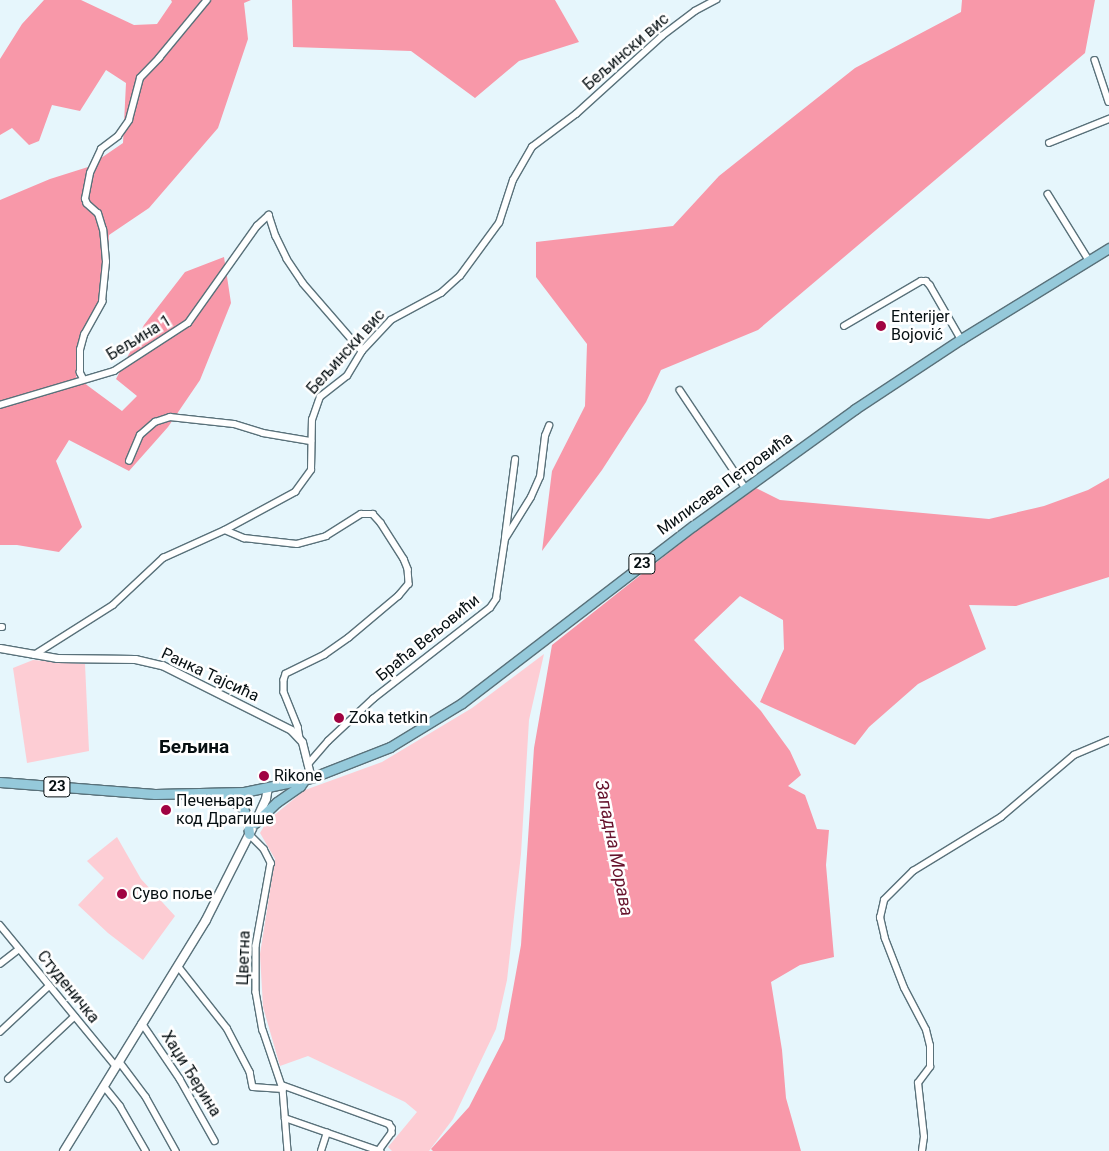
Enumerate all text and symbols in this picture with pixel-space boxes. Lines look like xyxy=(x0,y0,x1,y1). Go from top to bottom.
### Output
street label: Бељински вис xyxy=(579,9,673,95)
street label: Бељински вис xyxy=(303,306,389,398)
place label: Enterijer Bojović xyxy=(891,307,950,345)
street label: Бељина 1 xyxy=(103,311,175,365)
marker: Enterijer Bojović xyxy=(875,320,887,332)
street label: Милисава Петровића xyxy=(654,429,796,539)
road number: 23 xyxy=(628,552,656,576)
street label: Браћа Вељовићи xyxy=(372,590,484,686)
street label: Ранка Тајсића xyxy=(158,644,262,706)
place label: Zoka tetkin xyxy=(349,708,428,728)
marker: Zoka tetkin xyxy=(333,712,345,724)
district label: Бељина xyxy=(159,736,229,758)
place label: Rikone xyxy=(274,766,322,786)
marker: Rikone xyxy=(258,770,270,782)
road number: 23 xyxy=(43,774,71,800)
water label: Западна Морава xyxy=(590,778,638,918)
place label: Печењара код Драгише xyxy=(176,791,274,829)
marker: Печењара код Драгише xyxy=(160,804,172,816)
place label: Суво поље xyxy=(132,884,213,904)
marker: Суво поље xyxy=(116,888,128,900)
street label: Цветна xyxy=(233,930,255,986)
street label: Студеничка xyxy=(33,947,103,1027)
street label: Хаџи Ђерина xyxy=(157,1027,225,1121)

